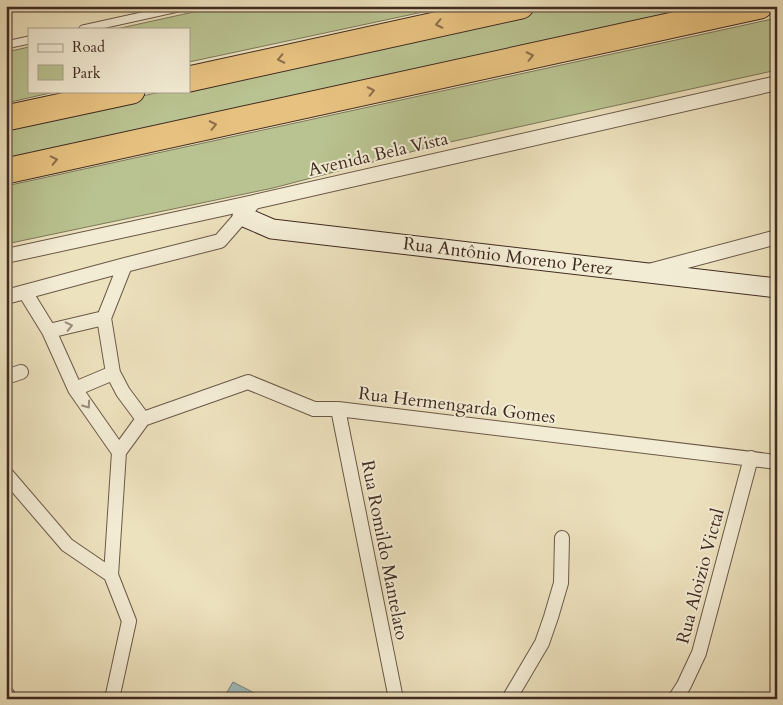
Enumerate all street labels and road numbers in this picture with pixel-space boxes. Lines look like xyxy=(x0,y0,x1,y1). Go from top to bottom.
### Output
street label: Avenida Bela Vista xyxy=(306,126,451,183)
street label: Rua Antônio Moreno Perez xyxy=(402,231,614,282)
street label: Rua Hermengarda Gomes xyxy=(357,381,557,430)
street label: Rua Romildo Mantelato xyxy=(355,458,414,642)
street label: Rua Aloizio Victal xyxy=(670,505,731,647)

